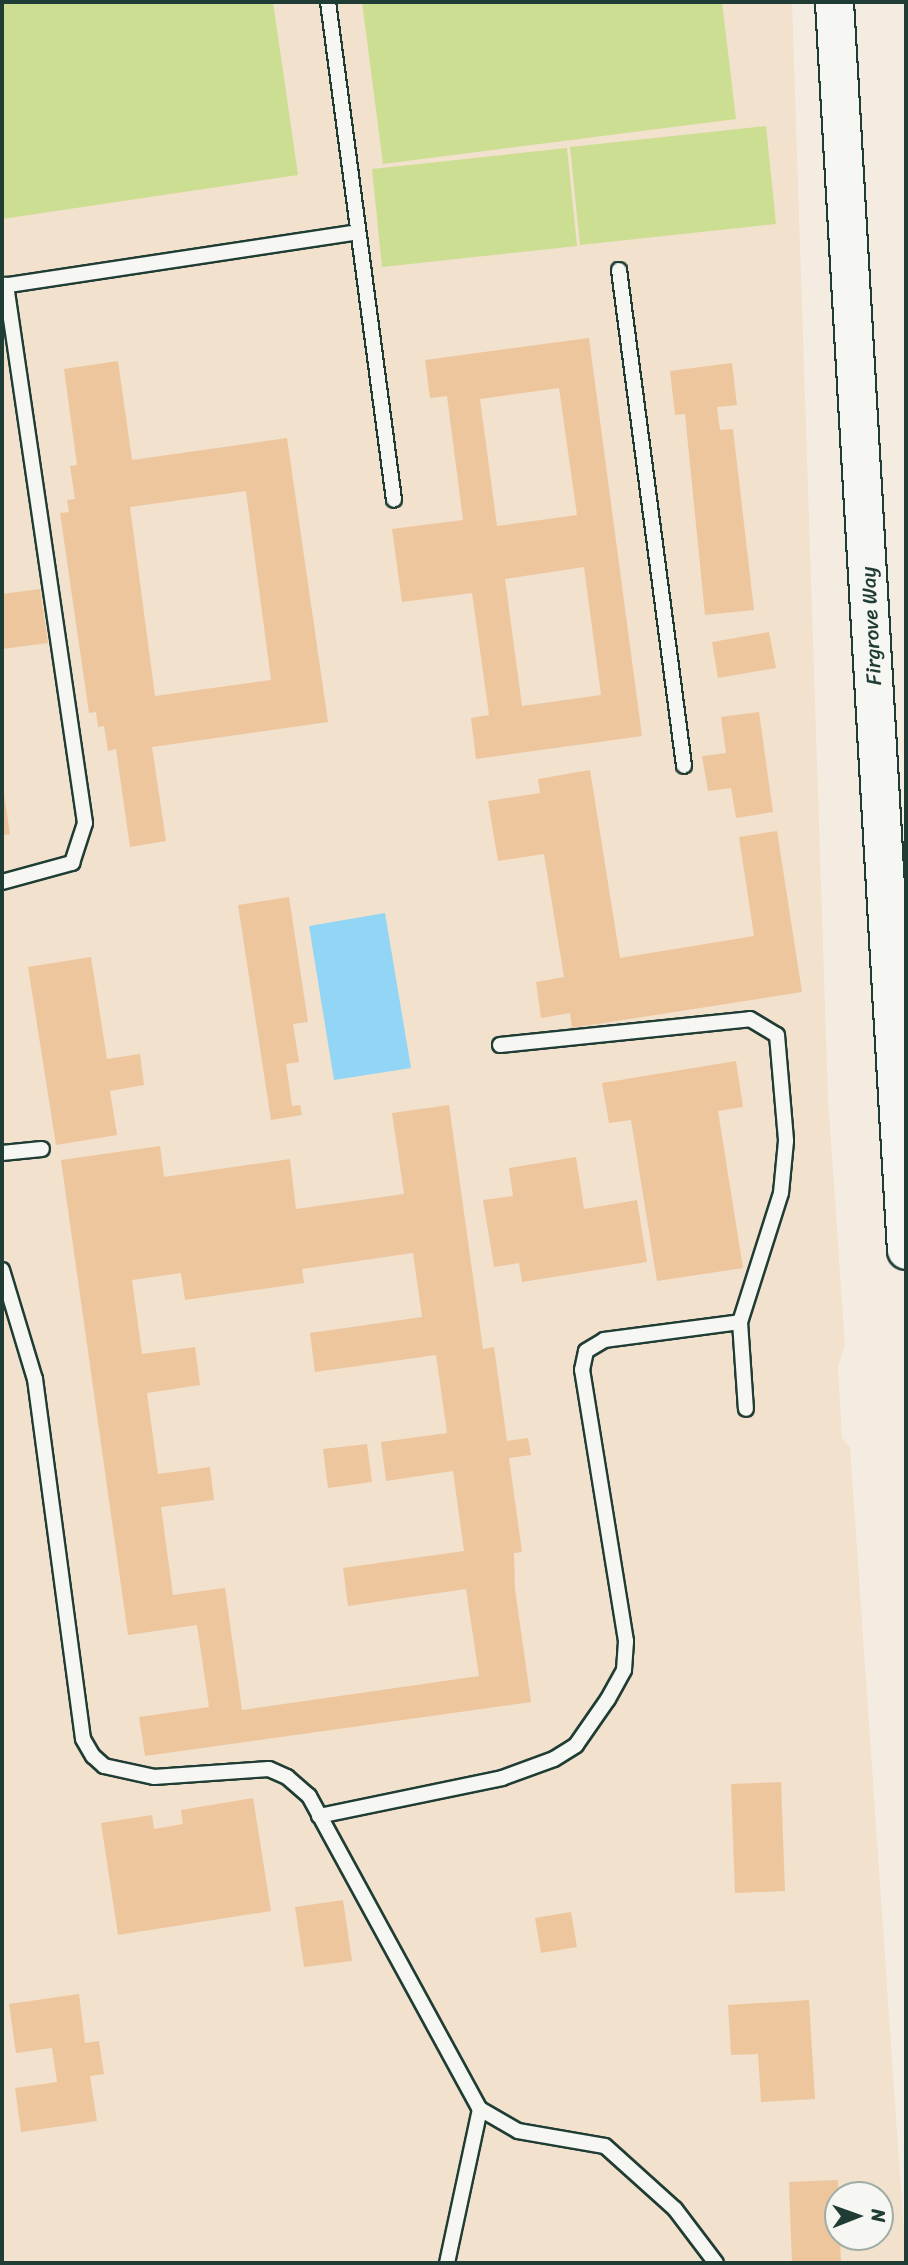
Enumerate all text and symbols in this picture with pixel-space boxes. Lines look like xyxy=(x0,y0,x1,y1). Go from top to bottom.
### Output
street label: Firgrove Way xyxy=(855,566,887,686)
north arrow xyxy=(824,2181,894,2251)
text: N xyxy=(862,2209,895,2223)

